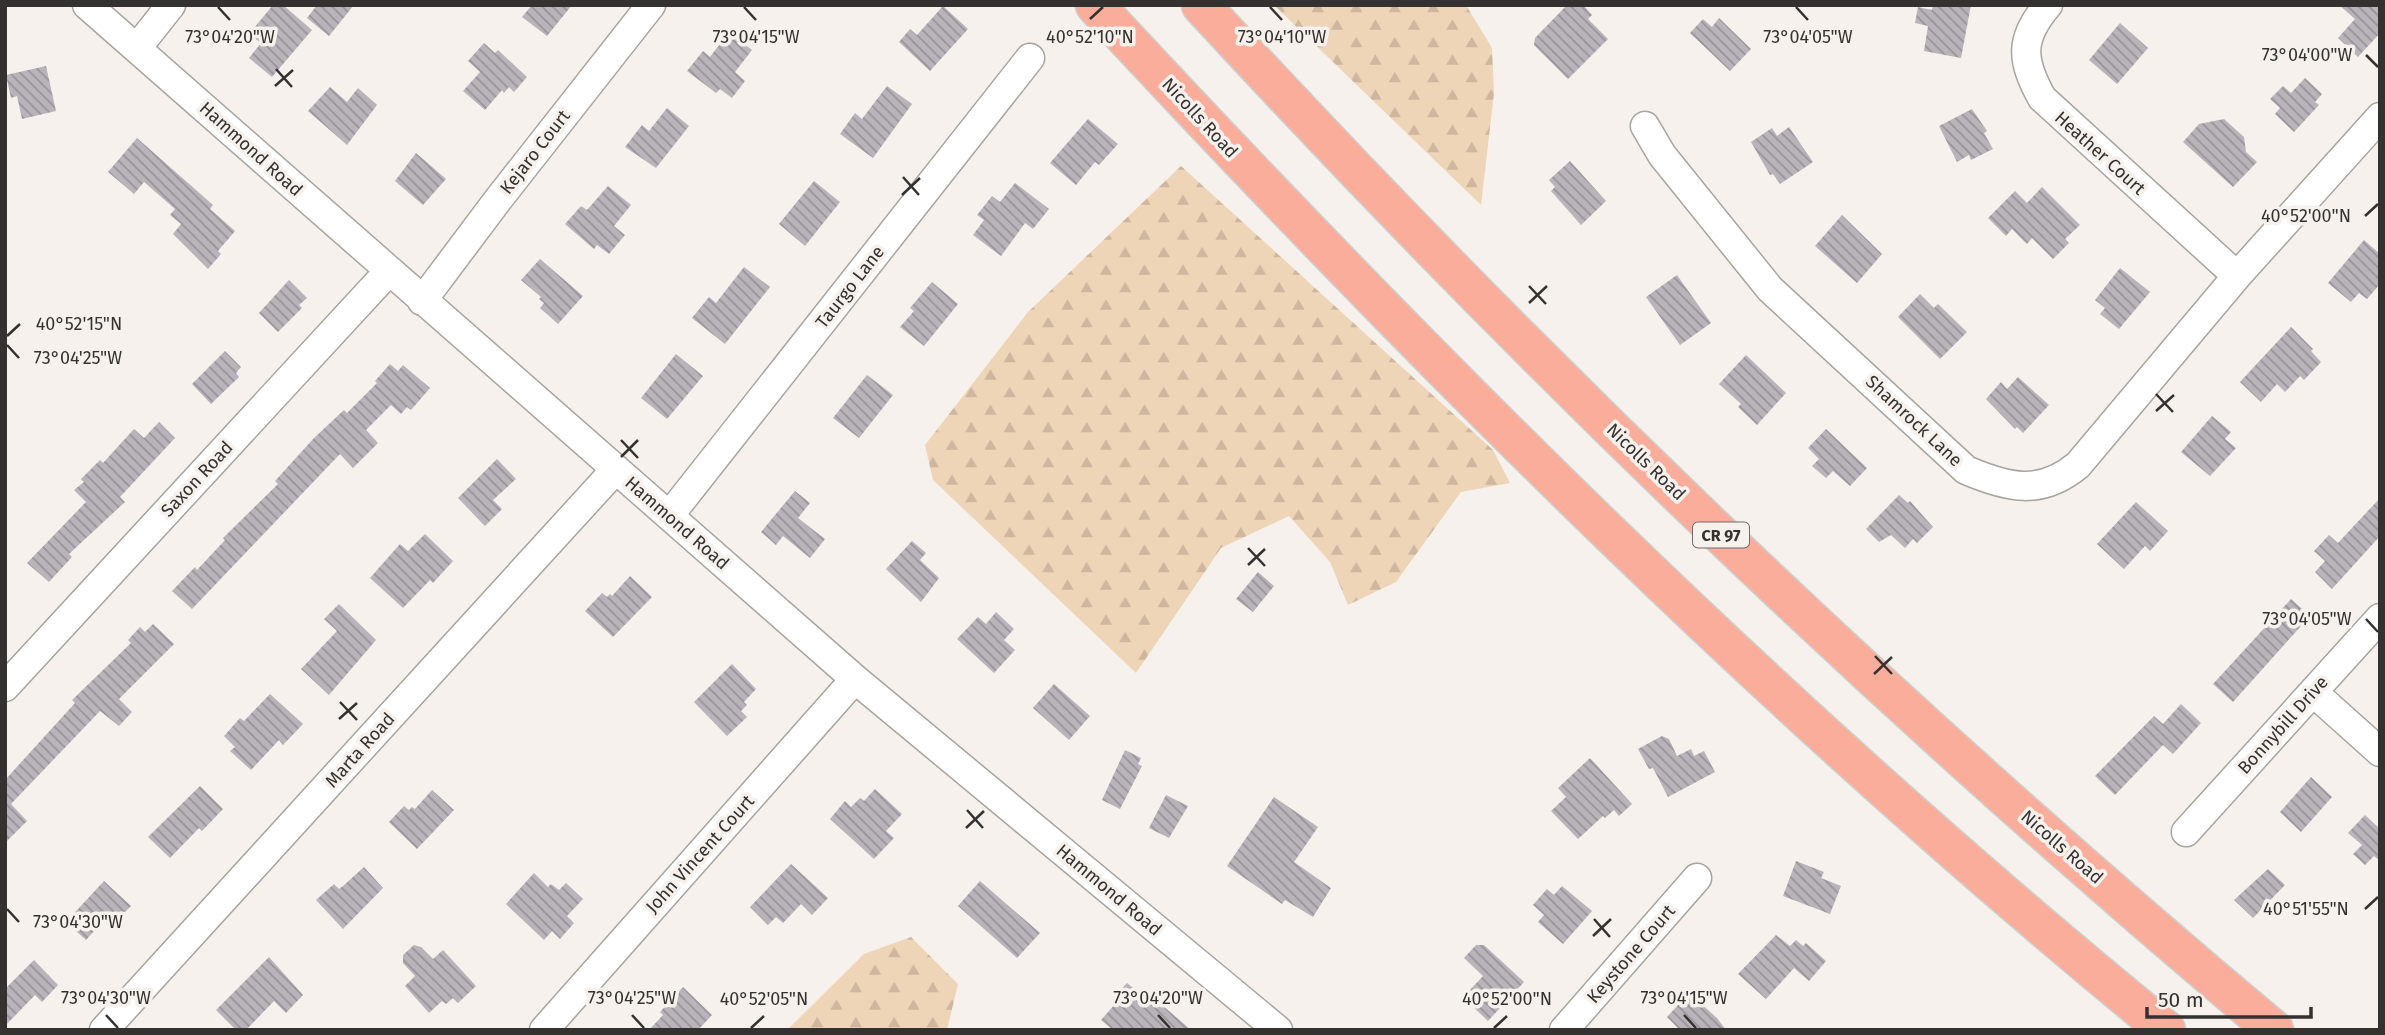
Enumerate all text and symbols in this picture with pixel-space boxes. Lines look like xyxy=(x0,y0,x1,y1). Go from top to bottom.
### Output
text: 73°04'20"W xyxy=(185,26,275,48)
text: 73°04'15"W xyxy=(712,26,800,48)
text: 40°52'10"N xyxy=(1046,26,1134,48)
text: 73°04'10"W xyxy=(1238,26,1326,48)
text: 73°04'05"W xyxy=(1763,26,1853,48)
text: 73°04'00"W xyxy=(2262,44,2352,66)
street label: Nicolls Road xyxy=(1157,73,1243,163)
street label: Hammond Road xyxy=(195,97,307,201)
street label: Kejaro Court xyxy=(495,105,575,199)
street label: Heather Court xyxy=(2050,107,2150,200)
text: 40°52'00"N xyxy=(2261,205,2351,227)
street label: Taurgo Lane xyxy=(811,241,889,333)
text: 40°52'15"N xyxy=(36,313,122,335)
text: 73°04'25"W xyxy=(34,347,122,369)
street label: Shamrock Lane xyxy=(1861,371,1967,471)
street label: Nicolls Road xyxy=(1602,419,1690,505)
street label: Saxon Road xyxy=(156,437,238,521)
street label: Hammond Road xyxy=(620,472,734,574)
road number: CR 97 xyxy=(1693,522,1749,548)
text: 73°04'05"W xyxy=(2262,608,2352,630)
street label: Bonnybill Drive xyxy=(2233,671,2333,779)
street label: Marta Road xyxy=(321,708,399,792)
street label: John Vincent Court xyxy=(641,790,759,918)
street label: Nicolls Road xyxy=(2017,805,2107,889)
street label: Hammond Road xyxy=(1052,839,1166,941)
text: 40°51'55"N xyxy=(2263,898,2349,920)
street label: Keystone Court xyxy=(1582,900,1680,1008)
text: 73°04'30"W xyxy=(33,911,123,933)
scale bar xyxy=(2147,976,2312,1020)
text: 73°04'30"W xyxy=(61,987,151,1009)
text: 73°04'25"W xyxy=(588,987,676,1009)
text: 73°04'20"W xyxy=(1113,987,1203,1009)
text: 73°04'15"W xyxy=(1640,987,1728,1009)
text: 50 m xyxy=(2158,987,2204,1013)
text: 40°52'05"N xyxy=(720,988,808,1010)
text: 40°52'00"N xyxy=(1462,988,1552,1010)

